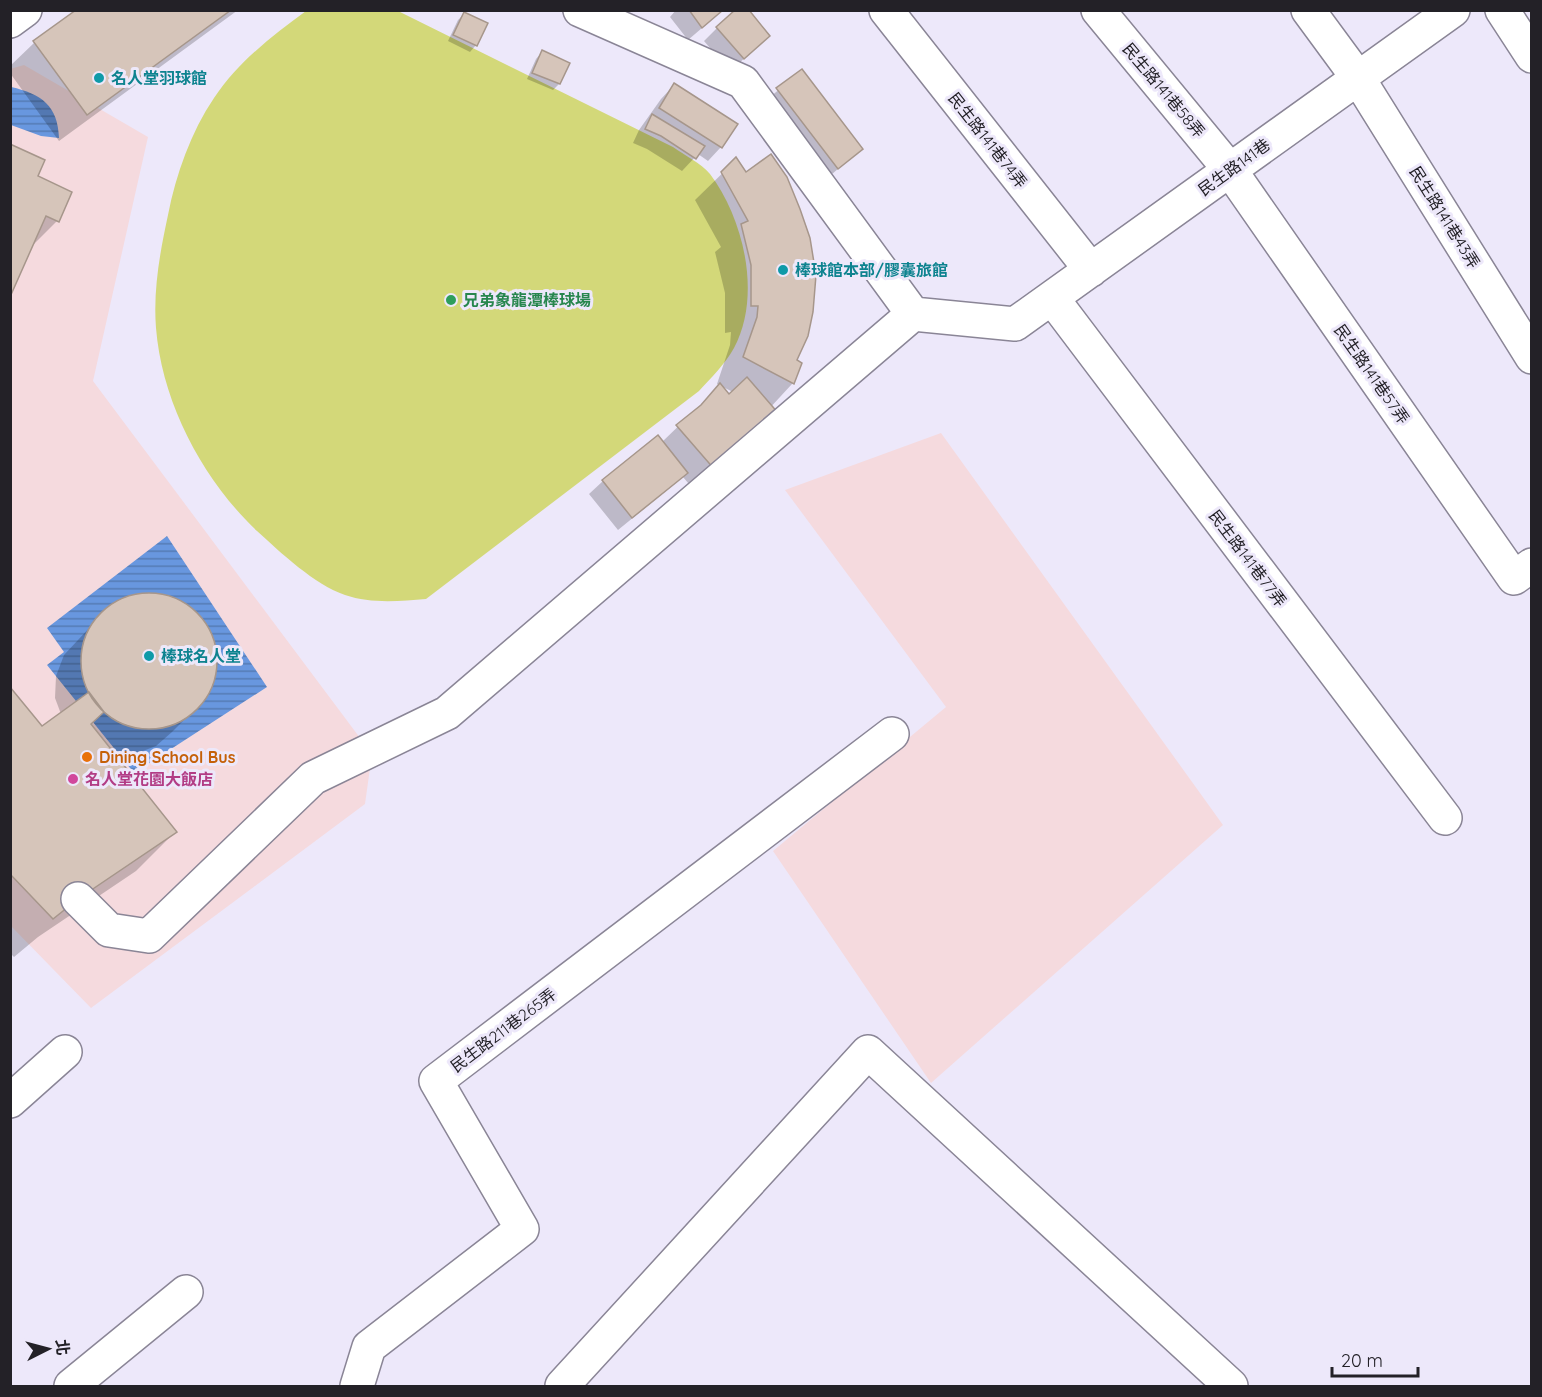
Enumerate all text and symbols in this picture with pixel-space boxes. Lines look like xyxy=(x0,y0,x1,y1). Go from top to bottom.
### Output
street label: 民生路141巷58弄 xyxy=(1119,39,1209,141)
place label: 名人堂羽球館 xyxy=(111,68,207,88)
marker: 名人堂羽球館 xyxy=(92,71,106,85)
street label: 民生路141巷74弄 xyxy=(944,88,1032,192)
street label: 民生路141巷 xyxy=(1194,134,1274,200)
street label: 民生路141巷43弄 xyxy=(1406,162,1484,272)
place label: 棒球館本部/膠囊旅館 xyxy=(795,260,948,280)
marker: 棒球館本部/膠囊旅館 xyxy=(776,263,790,277)
place label: 兄弟象龍潭棒球場 xyxy=(463,290,591,310)
marker: 兄弟象龍潭棒球場 xyxy=(444,293,458,307)
street label: 民生路141巷57弄 xyxy=(1330,320,1414,428)
street label: 民生路141巷77弄 xyxy=(1205,506,1291,610)
place label: 棒球名人堂 xyxy=(161,646,241,666)
marker: 棒球名人堂 xyxy=(142,649,156,663)
place label: Dining School Bus xyxy=(99,747,236,767)
marker: Dining School Bus xyxy=(80,750,94,764)
place label: 名人堂花園大飯店 xyxy=(85,769,213,789)
marker: 名人堂花園大飯店 xyxy=(66,772,80,786)
street label: 民生路211巷265弄 xyxy=(446,984,560,1076)
north arrow xyxy=(18,1319,78,1379)
text: 北 xyxy=(52,1338,74,1356)
scale bar xyxy=(1332,1340,1418,1378)
text: 20 m xyxy=(1341,1349,1383,1372)

